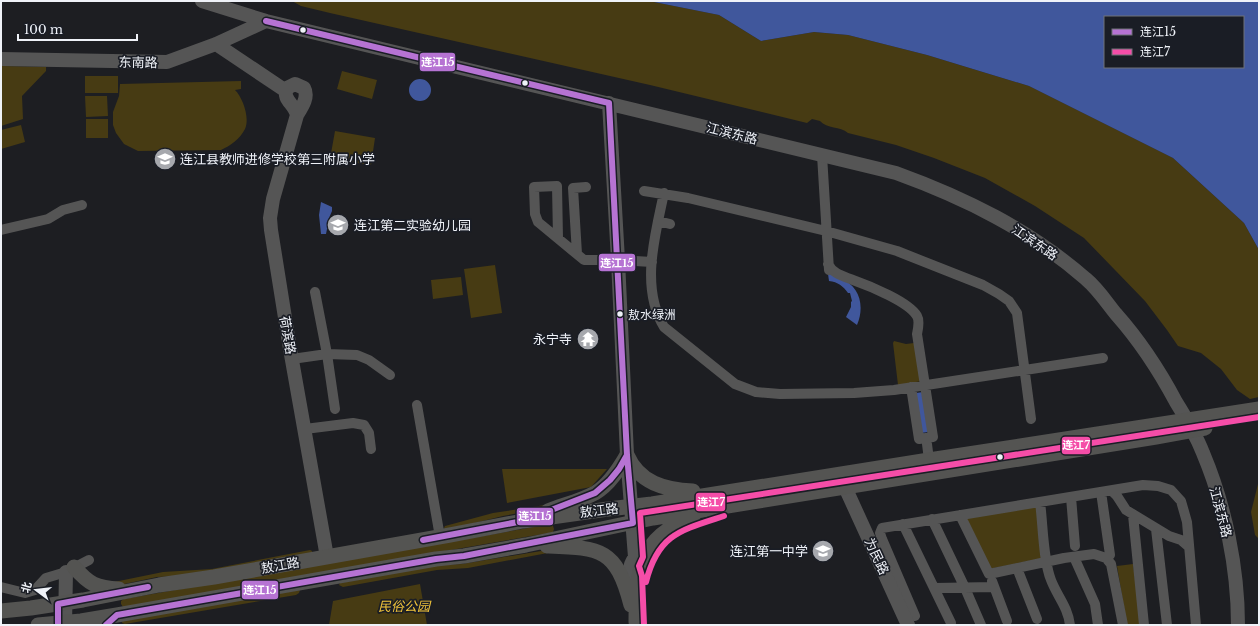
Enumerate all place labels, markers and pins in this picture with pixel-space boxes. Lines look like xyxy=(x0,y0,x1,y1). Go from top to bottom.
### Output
unlabelled marker xyxy=(298,25,308,35)
unlabelled marker xyxy=(520,78,530,88)
school or university icon: 连江县教师进修学校第三附属小学 xyxy=(152,146,178,172)
place label: 连江县教师进修学校第三附属小学 xyxy=(180,151,375,168)
school or university icon: 连江第二实验幼儿园 xyxy=(325,212,351,238)
place label: 连江第二实验幼儿园 xyxy=(354,217,471,234)
place label: 敖水绿洲 xyxy=(628,307,676,322)
marker: 敖水绿洲 xyxy=(615,309,625,319)
temple icon: 永宁寺 xyxy=(575,326,601,352)
place label: 永宁寺 xyxy=(533,331,572,348)
unlabelled marker xyxy=(995,452,1005,462)
school or university icon: 连江第一中学 xyxy=(810,538,836,564)
place label: 连江第一中学 xyxy=(730,543,808,560)

